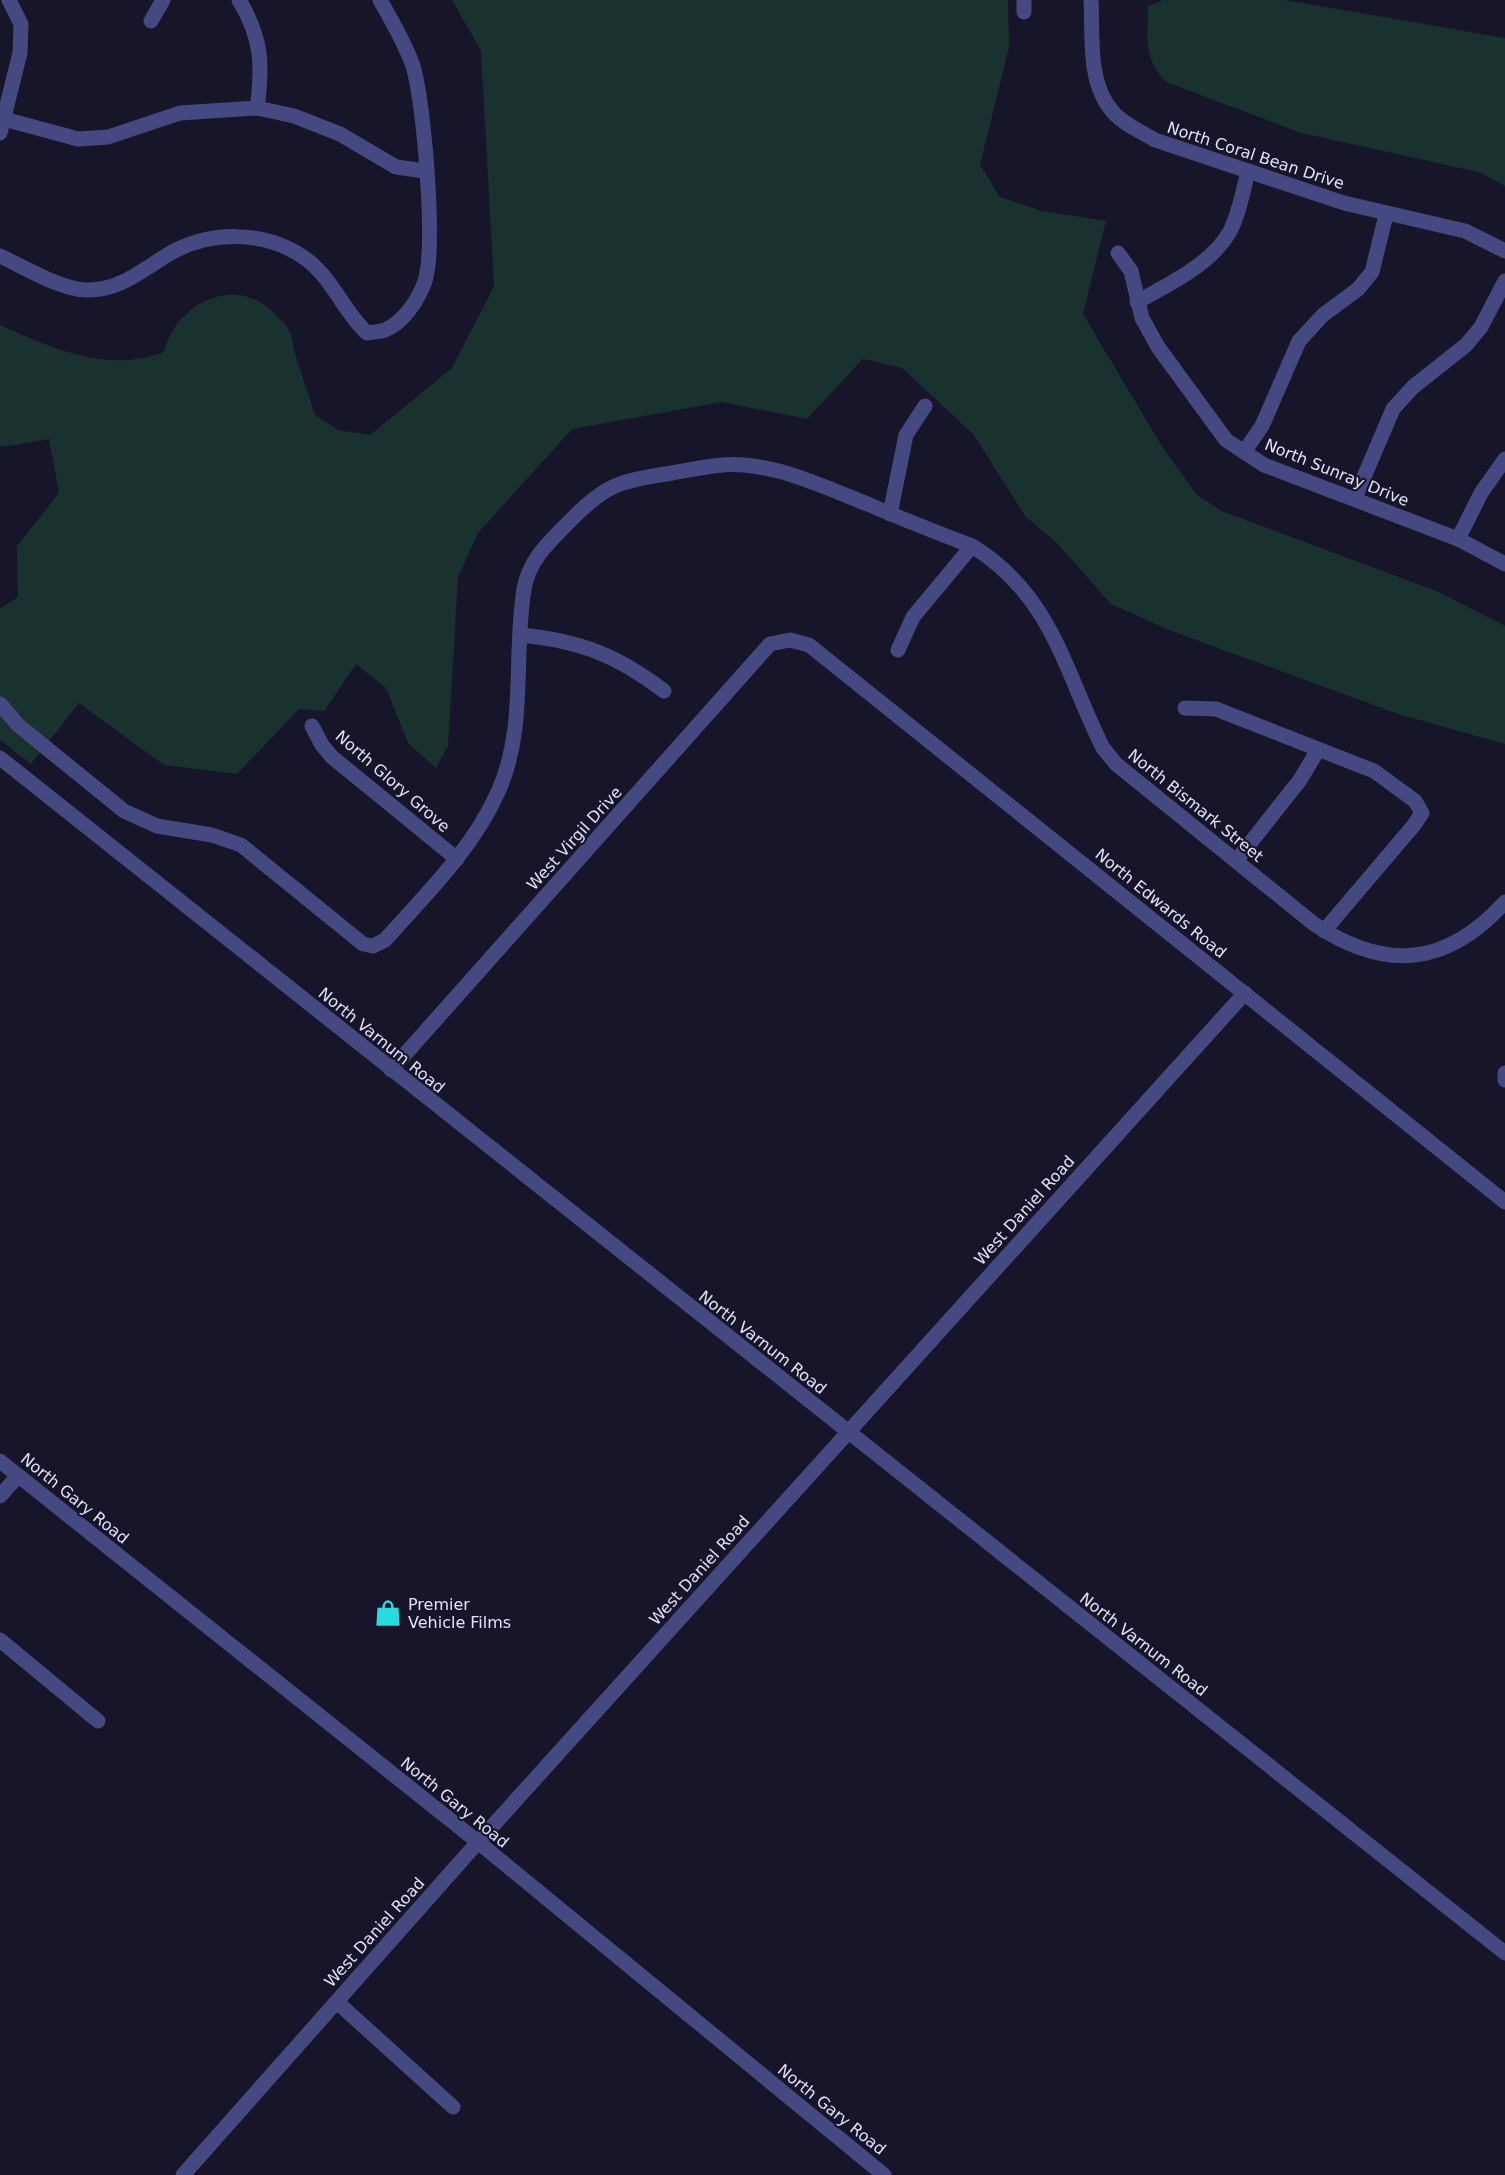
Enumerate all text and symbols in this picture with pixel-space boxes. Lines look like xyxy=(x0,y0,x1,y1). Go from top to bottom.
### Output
street label: North Coral Bean Drive xyxy=(1165,118,1347,193)
street label: North Sunray Drive xyxy=(1262,435,1412,510)
street label: North Glory Grove xyxy=(332,727,454,836)
street label: North Bismark Street xyxy=(1124,745,1267,866)
street label: West Virgil Drive xyxy=(523,783,626,894)
street label: North Edwards Road xyxy=(1091,845,1230,962)
street label: North Varnum Road xyxy=(315,984,449,1097)
street label: West Daniel Road xyxy=(970,1152,1078,1269)
street label: North Varnum Road xyxy=(695,1287,830,1398)
street label: North Gary Road xyxy=(17,1449,132,1548)
street label: West Daniel Road xyxy=(645,1512,753,1629)
street label: North Varnum Road xyxy=(1076,1589,1211,1700)
place label: Premier Vehicle Films xyxy=(408,1595,511,1632)
shop icon: Premier Vehicle Films xyxy=(373,1598,403,1628)
street label: North Gary Road xyxy=(397,1753,512,1852)
street label: West Daniel Road xyxy=(320,1874,428,1991)
street label: North Gary Road xyxy=(774,2060,889,2159)

